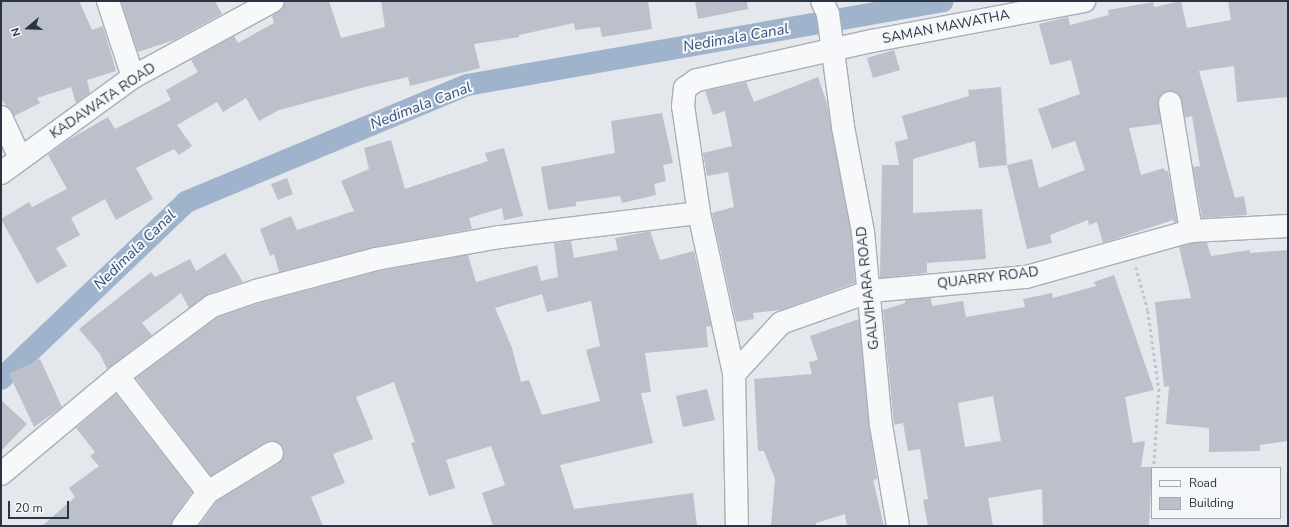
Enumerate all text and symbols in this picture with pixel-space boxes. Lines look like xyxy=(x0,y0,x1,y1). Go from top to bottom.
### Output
street label: SAMAN MAWATHA xyxy=(881,6,1011,48)
north arrow xyxy=(8,8,48,48)
water label: Nedimala Canal xyxy=(682,20,790,56)
text: N xyxy=(8,26,25,38)
street label: KADAWATA ROAD xyxy=(47,59,159,143)
water label: Nedimala Canal xyxy=(368,78,474,134)
water label: Nedimala Canal xyxy=(90,206,180,294)
street label: GALVIHARA ROAD xyxy=(853,225,883,351)
street label: QUARRY ROAD xyxy=(936,263,1040,293)
legend xyxy=(1151,467,1281,519)
text: Road xyxy=(1189,475,1217,491)
scale bar xyxy=(10,493,71,519)
text: Building xyxy=(1189,495,1234,511)
text: 20 m xyxy=(15,500,43,516)

